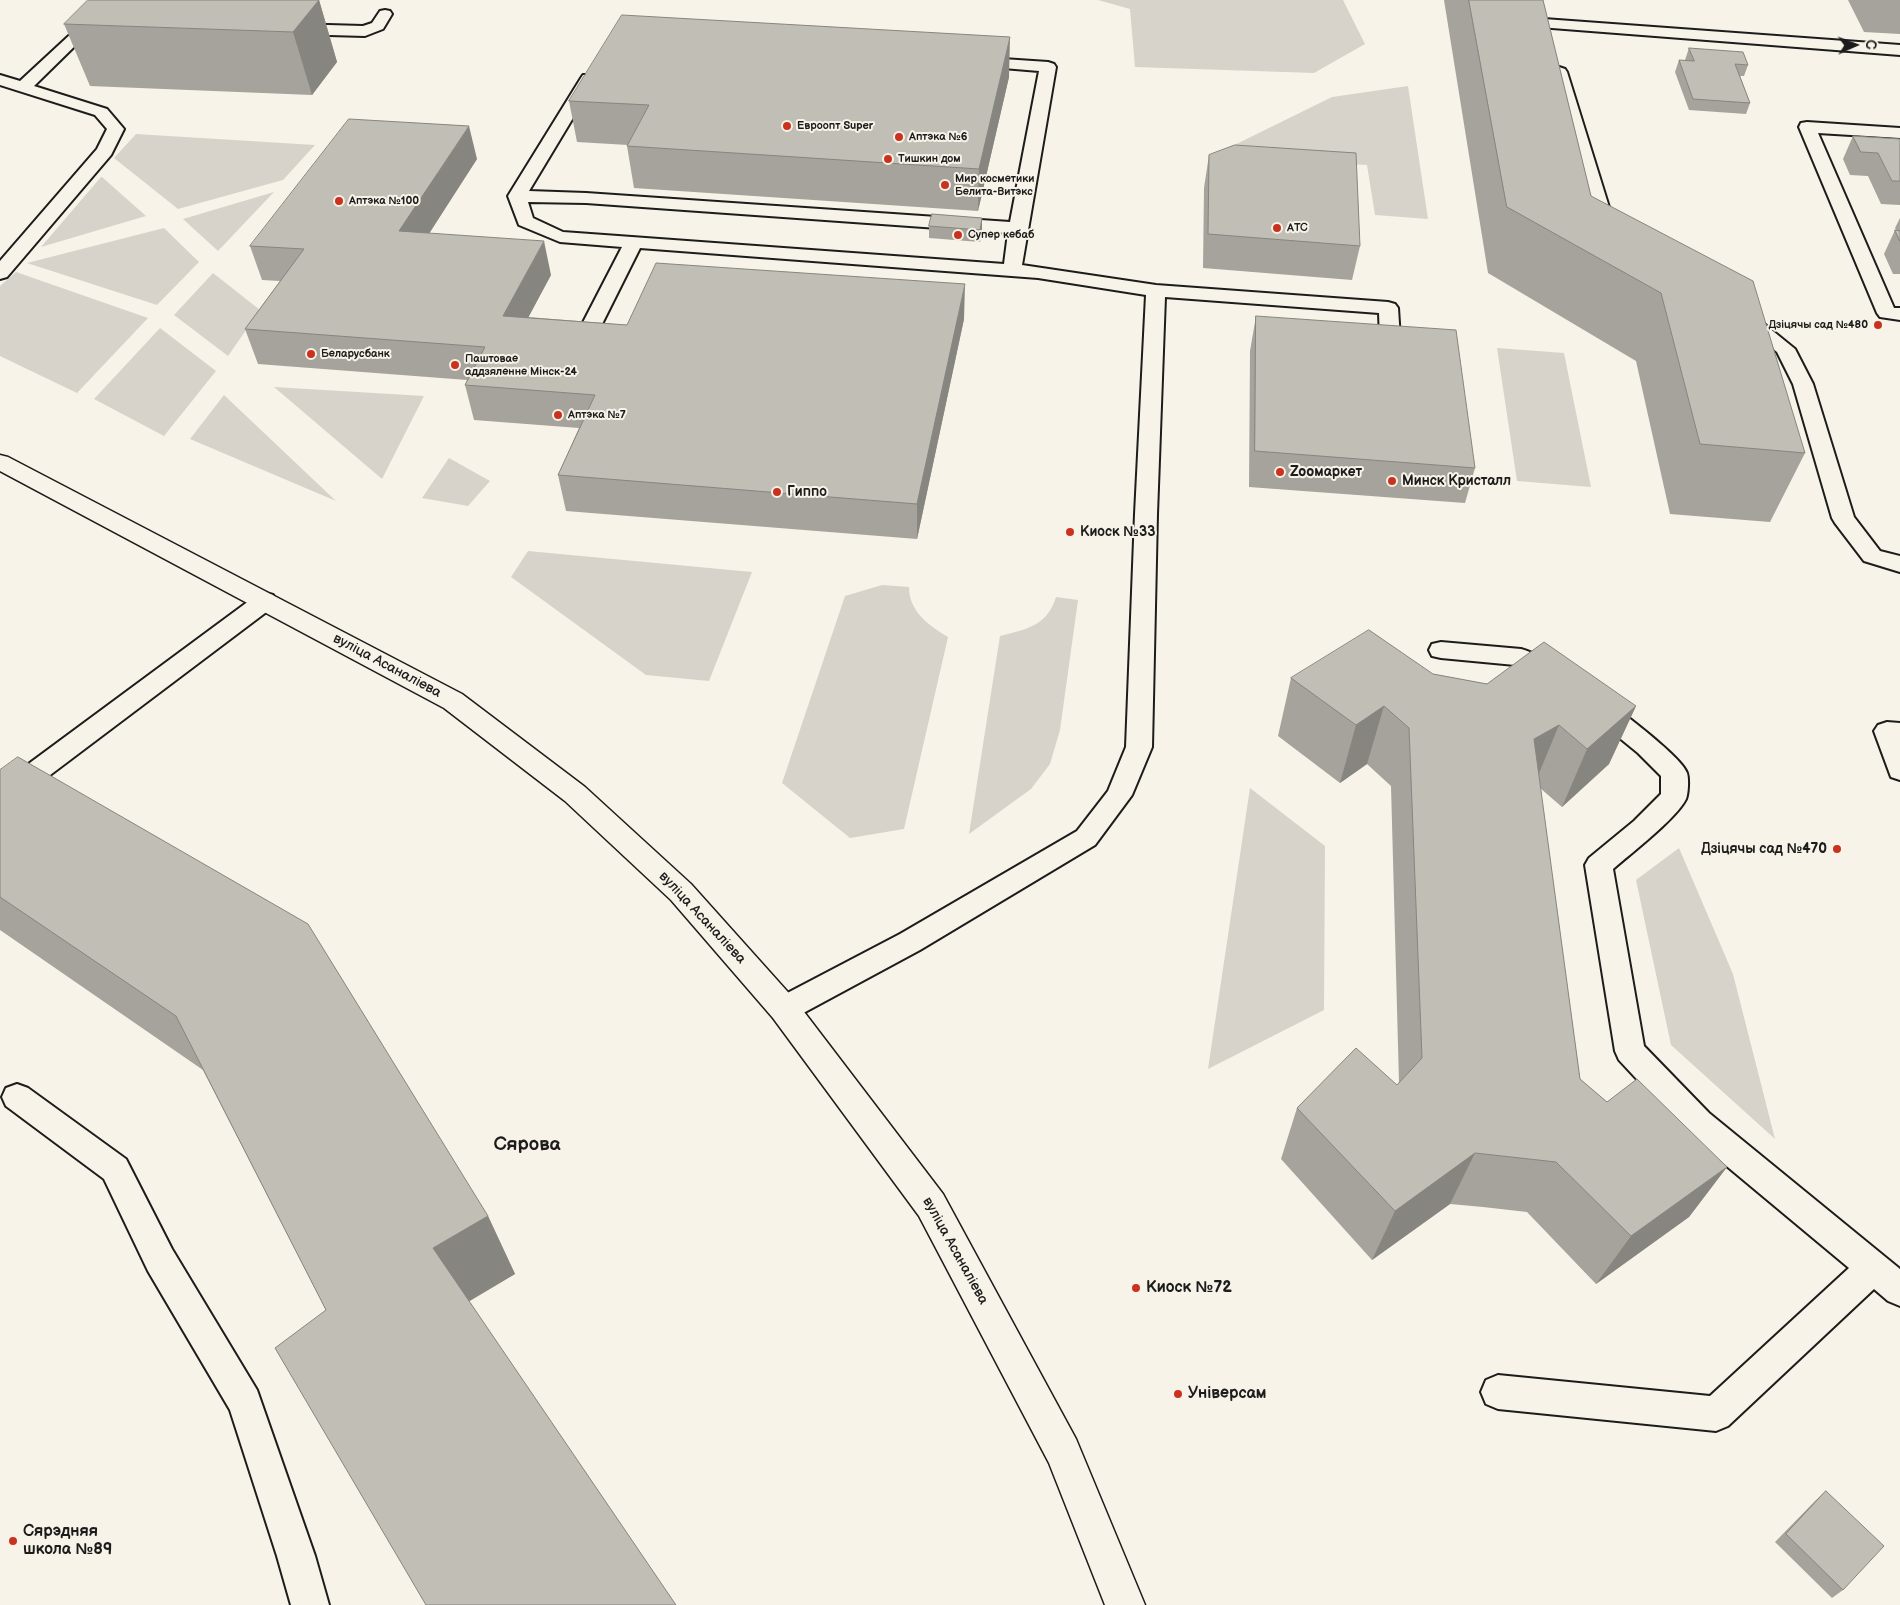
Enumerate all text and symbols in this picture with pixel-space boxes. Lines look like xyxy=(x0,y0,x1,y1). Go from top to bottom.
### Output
north arrow xyxy=(1830,20,1880,70)
text: С xyxy=(1862,39,1879,50)
place label: Евроопт Super xyxy=(797,119,873,133)
marker: Евроопт Super xyxy=(781,120,793,132)
place label: Аптэка №6 xyxy=(909,130,967,144)
marker: Аптэка №6 xyxy=(893,131,905,143)
place label: Тишкин дом xyxy=(898,152,961,166)
marker: Тишкин дом xyxy=(882,153,894,165)
place label: Мир косметики Белита-Витэкс xyxy=(955,172,1034,198)
marker: Мир косметики Белита-Витэкс xyxy=(939,179,951,191)
place label: Аптэка №100 xyxy=(349,194,419,208)
marker: Аптэка №100 xyxy=(333,195,345,207)
place label: АТС xyxy=(1287,221,1308,235)
marker: АТС xyxy=(1271,222,1283,234)
place label: Супер кебаб xyxy=(968,228,1034,242)
marker: Супер кебаб xyxy=(952,229,964,241)
place label: Дзіцячы сад №480 xyxy=(1768,318,1868,332)
marker: Дзіцячы сад №480 xyxy=(1872,319,1884,331)
place label: Беларусбанк xyxy=(321,347,390,361)
marker: Беларусбанк xyxy=(305,348,317,360)
place label: Паштовае аддзяленне Мінск-24 xyxy=(465,352,577,378)
marker: Паштовае аддзяленне Мінск-24 xyxy=(449,359,461,371)
place label: Аптэка №7 xyxy=(568,408,626,422)
marker: Аптэка №7 xyxy=(552,409,564,421)
place label: Zooмаркет xyxy=(1290,464,1362,480)
marker: Zooмаркет xyxy=(1274,466,1286,478)
place label: Минск Кристалл xyxy=(1402,473,1511,489)
marker: Минск Кристалл xyxy=(1386,475,1398,487)
place label: Гиппо xyxy=(787,484,827,500)
marker: Гиппо xyxy=(771,486,783,498)
place label: Киоск №33 xyxy=(1080,524,1155,540)
marker: Киоск №33 xyxy=(1064,526,1076,538)
street label: вуліца Асаналіева xyxy=(330,630,444,702)
place label: Дзіцячы сад №470 xyxy=(1701,841,1827,857)
marker: Дзіцячы сад №470 xyxy=(1831,843,1843,855)
street label: вуліца Асаналіева xyxy=(655,868,749,968)
district label: Сярова xyxy=(493,1134,561,1156)
street label: вуліца Асаналіева xyxy=(919,1194,991,1308)
place label: Киоск №72 xyxy=(1146,1278,1232,1298)
marker: Киоск №72 xyxy=(1130,1282,1142,1294)
place label: Універсам xyxy=(1188,1384,1267,1404)
marker: Універсам xyxy=(1172,1388,1184,1400)
place label: Сярэдняя школа №89 xyxy=(23,1522,112,1560)
marker: Сярэдняя школа №89 xyxy=(7,1535,19,1547)

